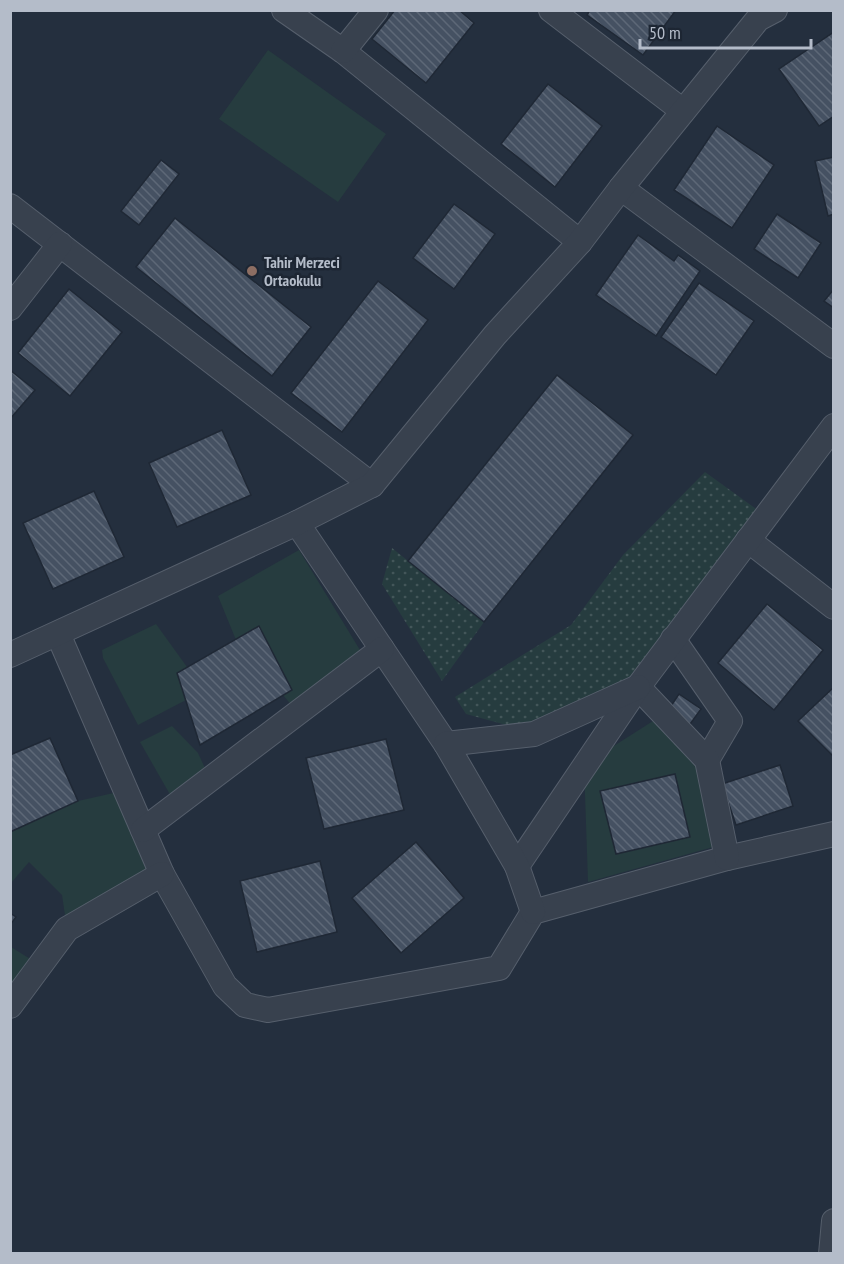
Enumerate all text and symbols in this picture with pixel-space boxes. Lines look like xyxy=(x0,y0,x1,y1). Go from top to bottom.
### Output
scale bar xyxy=(640,12,811,50)
text: 50 m xyxy=(649,21,681,44)
place label: Tahir Merzeci Ortaokulu xyxy=(264,252,340,290)
marker: Tahir Merzeci Ortaokulu xyxy=(245,264,259,278)

